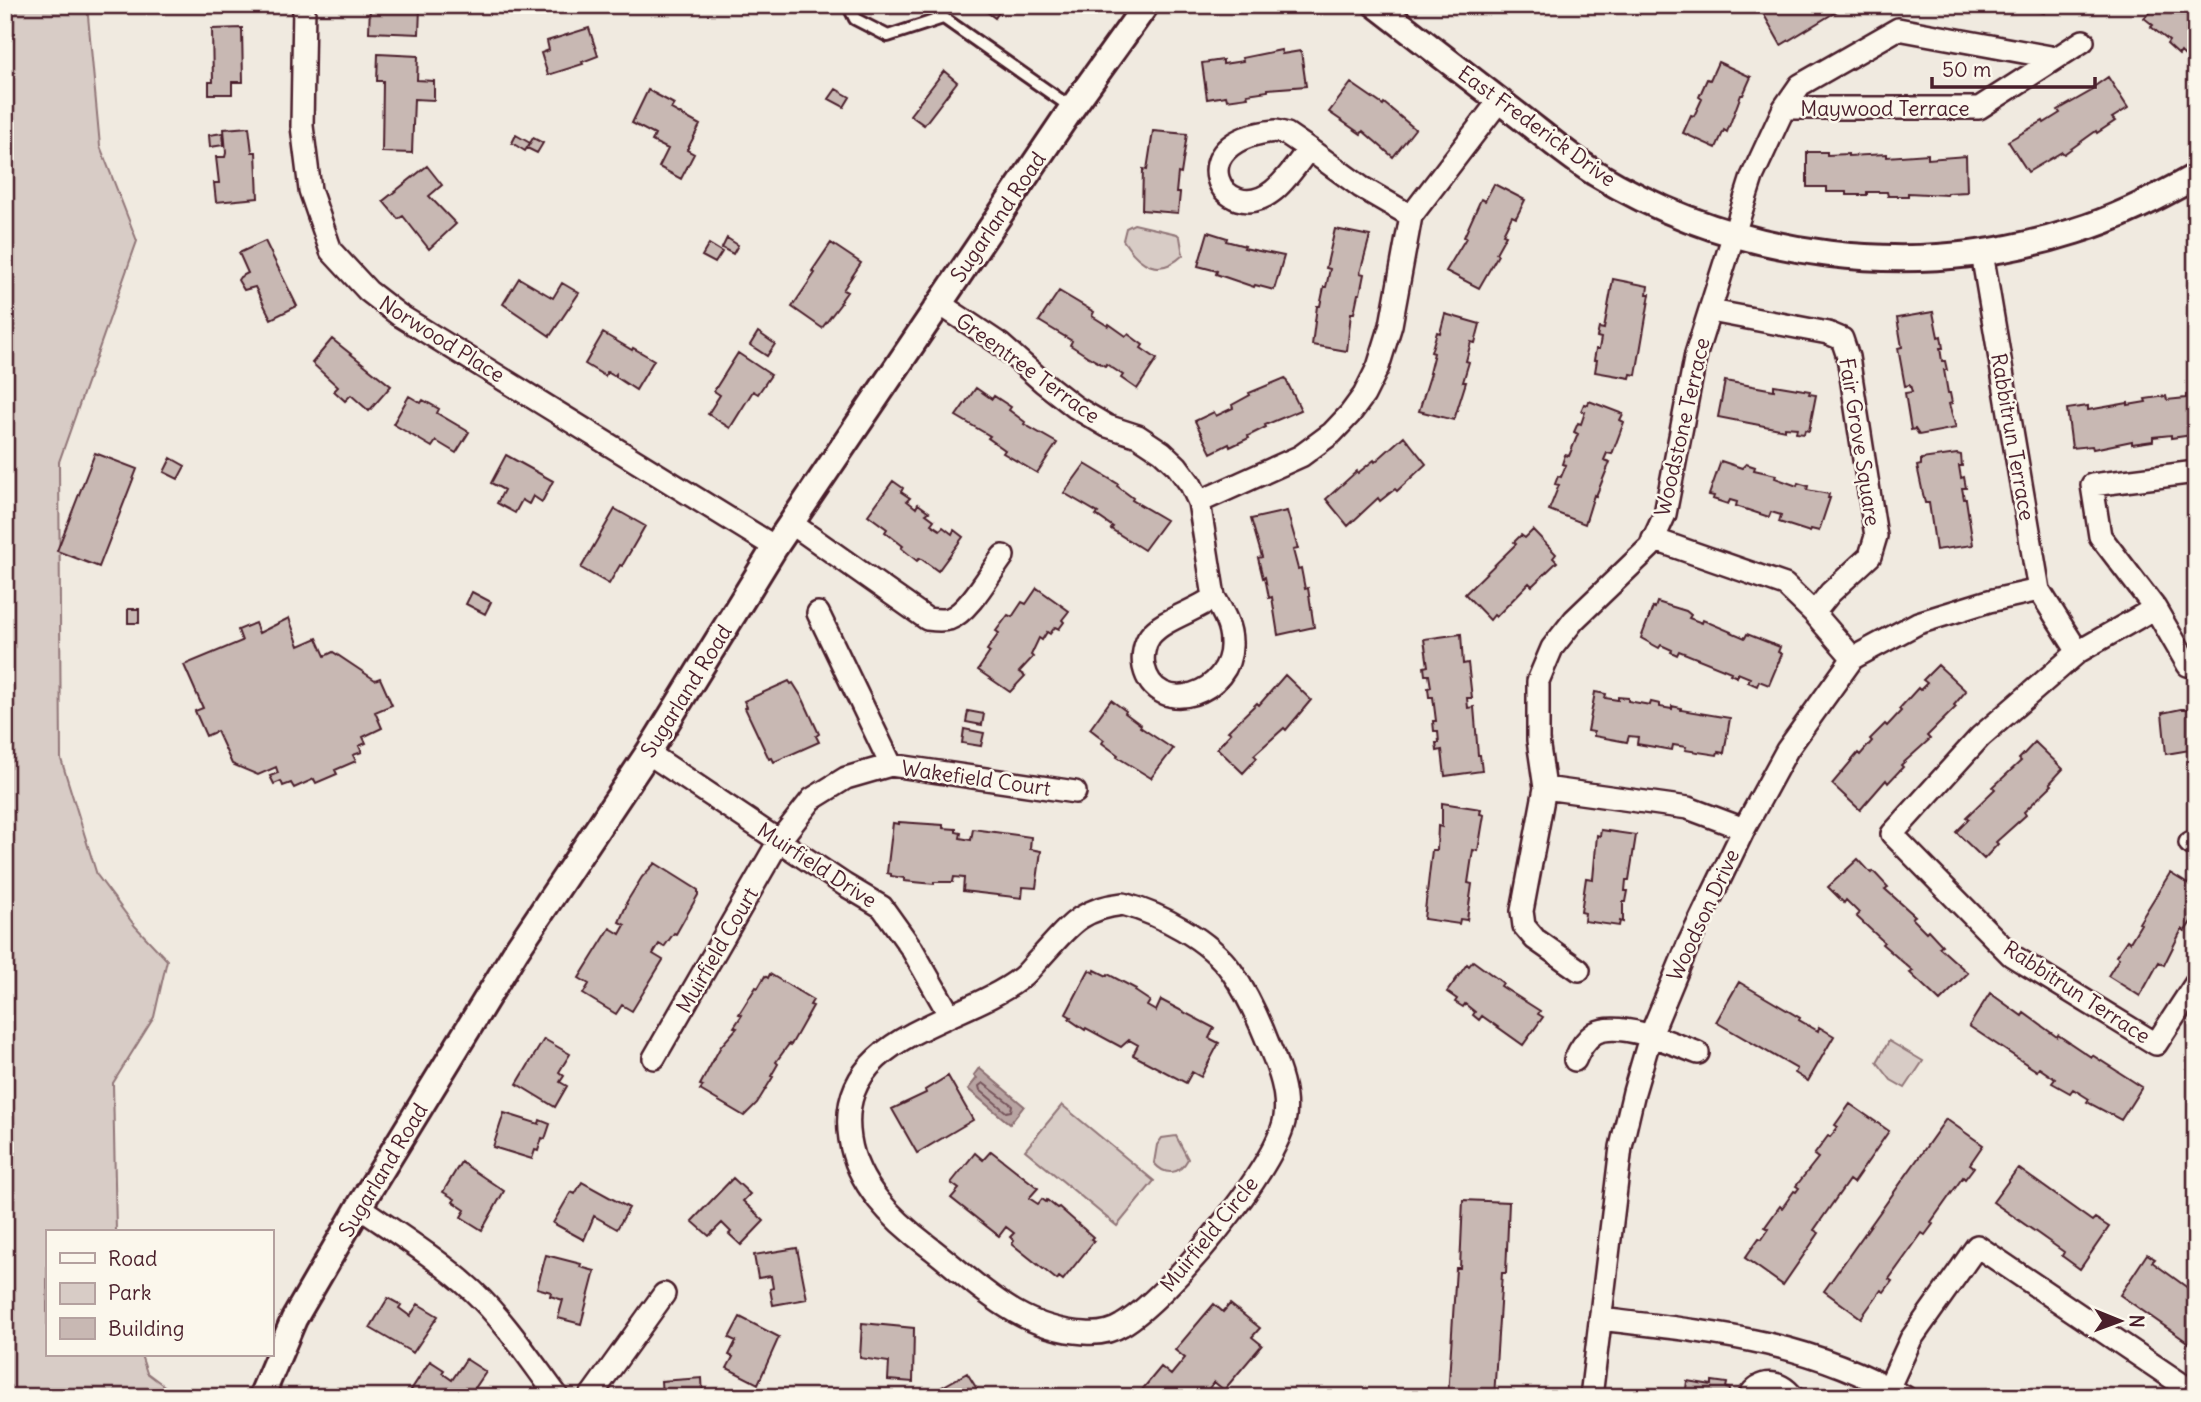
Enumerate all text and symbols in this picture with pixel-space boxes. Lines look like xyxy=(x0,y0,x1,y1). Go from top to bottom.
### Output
scale bar xyxy=(1932,46,2094,90)
text: 50 m xyxy=(1942,56,1991,83)
street label: East Frederick Drive xyxy=(1453,60,1621,192)
street label: Maywood Terrace xyxy=(1800,95,1970,122)
street label: Sugarland Road xyxy=(944,147,1052,287)
street label: Norwood Place xyxy=(374,290,510,388)
street label: Greentree Terrace xyxy=(951,307,1105,429)
street label: Woodstone Terrace xyxy=(1648,335,1716,519)
street label: Rabbitrun Terrace xyxy=(1985,351,2041,523)
street label: Fair Grove Square xyxy=(1833,356,1887,528)
street label: Sugarland Road xyxy=(634,620,738,762)
street label: Wakefield Court xyxy=(900,754,1052,802)
street label: Muirfield Drive xyxy=(752,816,882,914)
street label: Woodson Drive xyxy=(1661,845,1745,985)
street label: Muirfield Court xyxy=(670,882,764,1018)
street label: Rabbitrun Terrace xyxy=(1999,935,2155,1049)
street label: Sugarland Road xyxy=(332,1098,434,1242)
street label: Muirfield Circle xyxy=(1154,1171,1264,1297)
legend xyxy=(46,1230,273,1356)
text: Road xyxy=(108,1245,157,1272)
text: Park xyxy=(108,1279,151,1306)
north arrow xyxy=(2086,1286,2156,1356)
text: Building xyxy=(108,1315,184,1342)
text: N xyxy=(2125,1315,2149,1328)

